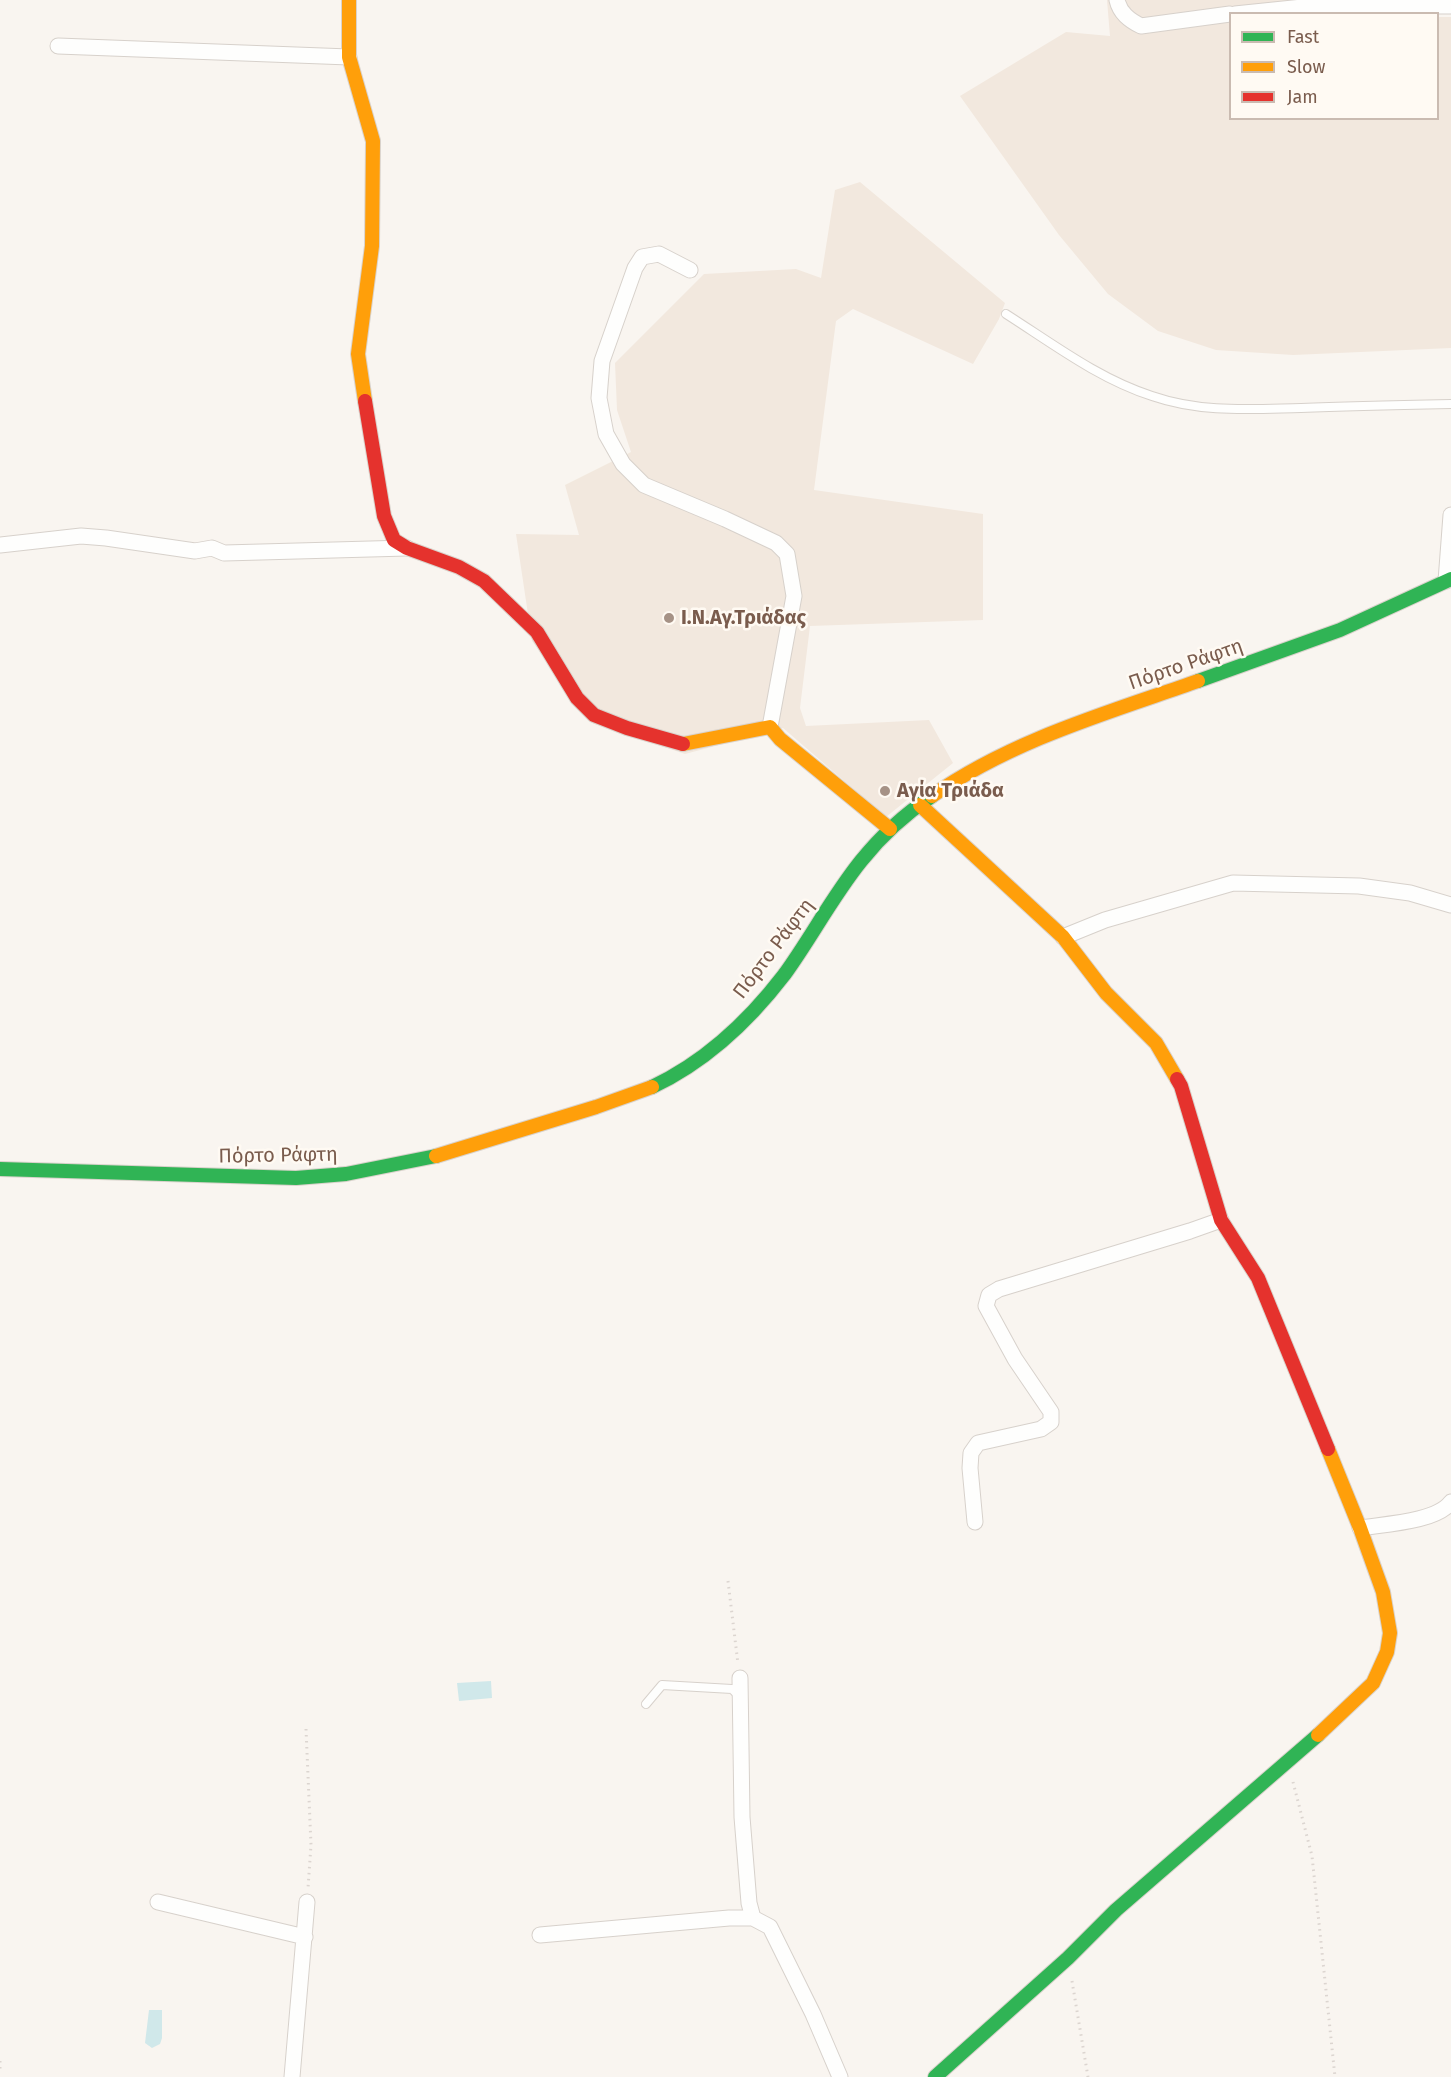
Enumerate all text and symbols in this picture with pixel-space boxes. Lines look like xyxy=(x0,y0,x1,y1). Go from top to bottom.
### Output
legend xyxy=(1229,12,1439,120)
text: Fast xyxy=(1287,26,1319,48)
text: Slow xyxy=(1287,56,1325,78)
text: Jam xyxy=(1287,86,1318,108)
place label: Ι.Ν.Αγ.Τριάδας xyxy=(681,606,806,630)
marker: Ι.Ν.Αγ.Τριάδας xyxy=(662,611,676,625)
street label: Πόρτο Ράφτη xyxy=(1126,634,1246,696)
place label: Αγία Τριάδα xyxy=(897,779,1004,803)
marker: Αγία Τριάδα xyxy=(878,784,892,798)
street label: Πόρτο Ράφτη xyxy=(728,894,820,1004)
street label: Πόρτο Ράφτη xyxy=(218,1143,338,1169)

